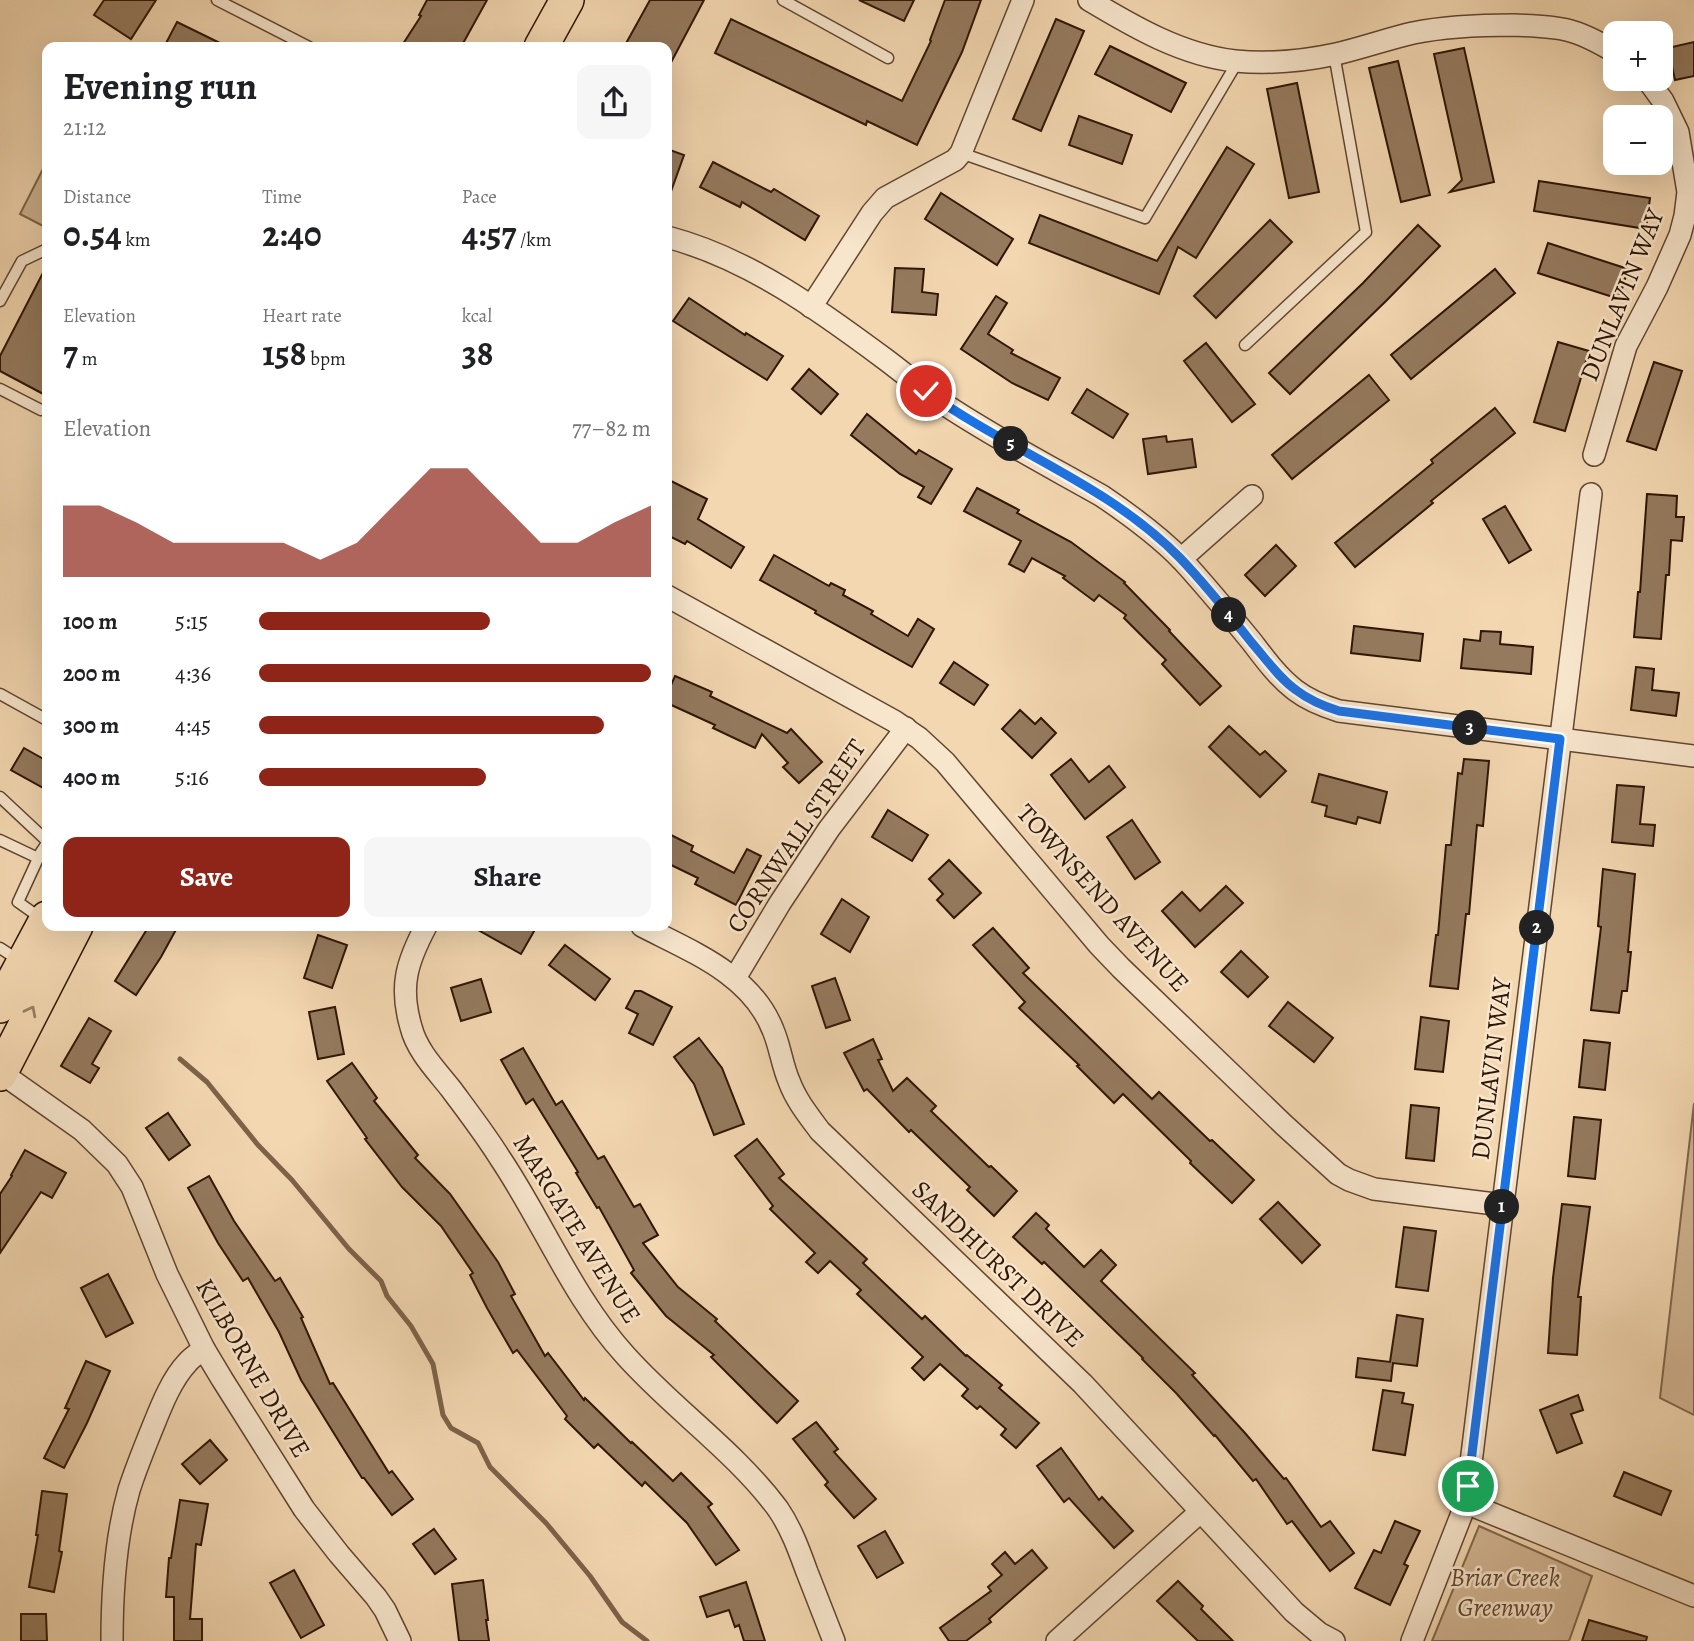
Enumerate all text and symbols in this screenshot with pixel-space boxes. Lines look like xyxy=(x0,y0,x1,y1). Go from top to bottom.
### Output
map controls xyxy=(1603,21,1673,175)
button: + xyxy=(1603,21,1673,91)
text: Evening run xyxy=(63,60,257,112)
button: share xyxy=(577,65,651,139)
button: − xyxy=(1603,105,1673,175)
text: 21:12 xyxy=(63,112,106,143)
text: Distance xyxy=(63,184,131,210)
text: Time xyxy=(262,184,302,210)
text: Pace xyxy=(462,184,497,210)
street label: DUNLAVIN WAY xyxy=(1572,203,1673,386)
text: 0.54 xyxy=(63,210,122,258)
text: 2:40 xyxy=(262,210,322,258)
text: 4:57 xyxy=(462,210,516,258)
text: km xyxy=(122,227,151,253)
text: /km xyxy=(516,227,552,253)
text: Elevation xyxy=(63,303,136,329)
text: Heart rate xyxy=(262,303,342,329)
text: kcal xyxy=(462,303,492,329)
text: 7 xyxy=(63,329,78,377)
text: 158 xyxy=(262,329,307,377)
text: 38 xyxy=(462,329,494,377)
text: m xyxy=(78,346,98,372)
text: bpm xyxy=(307,346,346,372)
pin xyxy=(896,361,956,421)
icon: check xyxy=(907,372,945,410)
text: Elevation xyxy=(63,413,151,444)
text: 77–82 m xyxy=(572,413,651,444)
pin: 5 xyxy=(993,426,1028,462)
text: 5 xyxy=(1006,430,1015,456)
pin: 4 xyxy=(1212,598,1246,632)
text: 4 xyxy=(1224,601,1233,627)
text: 100 m xyxy=(63,606,118,637)
text: 5:15 xyxy=(175,606,208,637)
text: 200 m xyxy=(63,658,121,689)
text: 4:36 xyxy=(175,658,211,689)
text: 300 m xyxy=(63,710,119,741)
text: 4:45 xyxy=(175,710,211,741)
pin: 3 xyxy=(1452,710,1488,746)
text: 3 xyxy=(1465,714,1474,740)
street label: CORNWALL STREET xyxy=(718,732,874,940)
text: 400 m xyxy=(63,762,120,793)
text: 5:16 xyxy=(175,762,209,793)
street label: TOWNSEND AVENUE xyxy=(1009,796,1197,1000)
button: Save xyxy=(63,837,350,917)
button: Share xyxy=(364,837,651,917)
pin: 2 xyxy=(1520,911,1554,946)
text: 2 xyxy=(1532,914,1541,940)
street label: DUNLAVIN WAY xyxy=(1462,975,1520,1162)
one-way arrow xyxy=(23,1006,37,1018)
street label: MARGATE AVENUE xyxy=(505,1128,649,1330)
street label: SANDHURST DRIVE xyxy=(904,1173,1092,1355)
pin: 1 xyxy=(1484,1190,1520,1224)
text: 1 xyxy=(1498,1193,1505,1219)
street label: KILBORNE DRIVE xyxy=(187,1272,319,1464)
pin xyxy=(1438,1456,1498,1516)
icon: arrive xyxy=(1449,1467,1487,1505)
park label: Briar Creek Greenway xyxy=(1450,1560,1560,1625)

